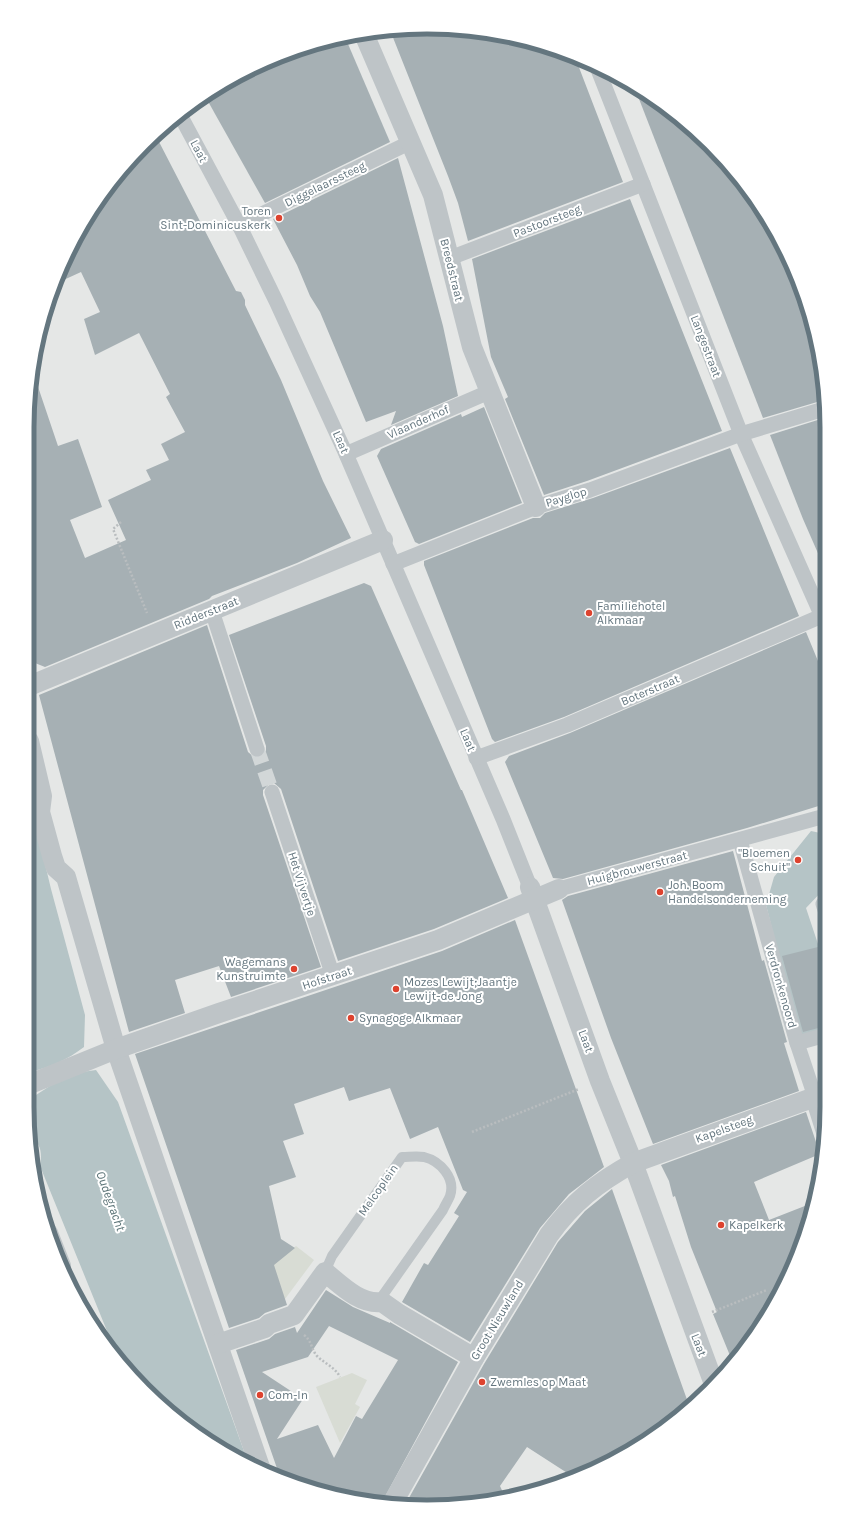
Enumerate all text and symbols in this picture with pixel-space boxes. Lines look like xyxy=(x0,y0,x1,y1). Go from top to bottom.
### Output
street label: Laat xyxy=(187,137,211,165)
street label: Diggelaarssteeg xyxy=(282,158,368,210)
street label: Pastoorsteeg xyxy=(511,202,583,240)
place label: Toren Sint-Dominicuskerk xyxy=(160,204,271,232)
marker: Toren Sint-Dominicuskerk xyxy=(274,213,284,223)
street label: Breedstraat xyxy=(437,237,467,303)
street label: Langestraat xyxy=(688,313,724,379)
street label: Vlaanderhof xyxy=(385,402,452,442)
street label: Laat xyxy=(330,428,352,456)
street label: Payglop xyxy=(544,484,588,510)
street label: Ridderstraat xyxy=(172,593,241,632)
place label: Familiehotel Alkmaar xyxy=(597,599,665,627)
marker: Familiehotel Alkmaar xyxy=(584,608,594,618)
street label: Boterstraat xyxy=(619,671,682,709)
street label: Laat xyxy=(457,727,479,754)
place label: "Bloemen Schuit" xyxy=(738,846,790,874)
street label: Huigbrouwerstraat xyxy=(585,848,689,888)
street label: Het Vijvertje xyxy=(285,850,319,918)
marker: "Bloemen Schuit" xyxy=(793,855,803,865)
place label: Joh. Boom Handelsonderneming xyxy=(668,878,787,906)
marker: Joh. Boom Handelsonderneming xyxy=(655,887,665,897)
street label: Verdronkenoord xyxy=(762,942,800,1030)
place label: Wagemans Kunstruimte xyxy=(216,955,286,983)
street label: Hofstraat xyxy=(300,963,354,993)
marker: Wagemans Kunstruimte xyxy=(289,964,299,974)
place label: Mozes Lewijt;Jaantje Lewijt-de Jong xyxy=(404,975,517,1003)
marker: Mozes Lewijt;Jaantje Lewijt-de Jong xyxy=(391,984,401,994)
place label: Synagoge Alkmaar xyxy=(359,1011,461,1025)
marker: Synagoge Alkmaar xyxy=(346,1013,356,1023)
street label: Laat xyxy=(575,1028,597,1055)
street label: Kapelsteeg xyxy=(693,1112,755,1146)
street label: Melcoplein xyxy=(355,1161,401,1219)
water label: Oudegracht xyxy=(93,1169,129,1234)
place label: Kapelkerk xyxy=(729,1218,784,1232)
marker: Kapelkerk xyxy=(716,1220,726,1230)
street label: Groot Nieuwland xyxy=(468,1277,526,1363)
street label: Laat xyxy=(688,1332,710,1359)
place label: Zwemles op Maat xyxy=(490,1375,587,1389)
marker: Zwemles op Maat xyxy=(477,1377,487,1387)
place label: Com-In xyxy=(268,1388,308,1402)
marker: Com-In xyxy=(255,1390,265,1400)

